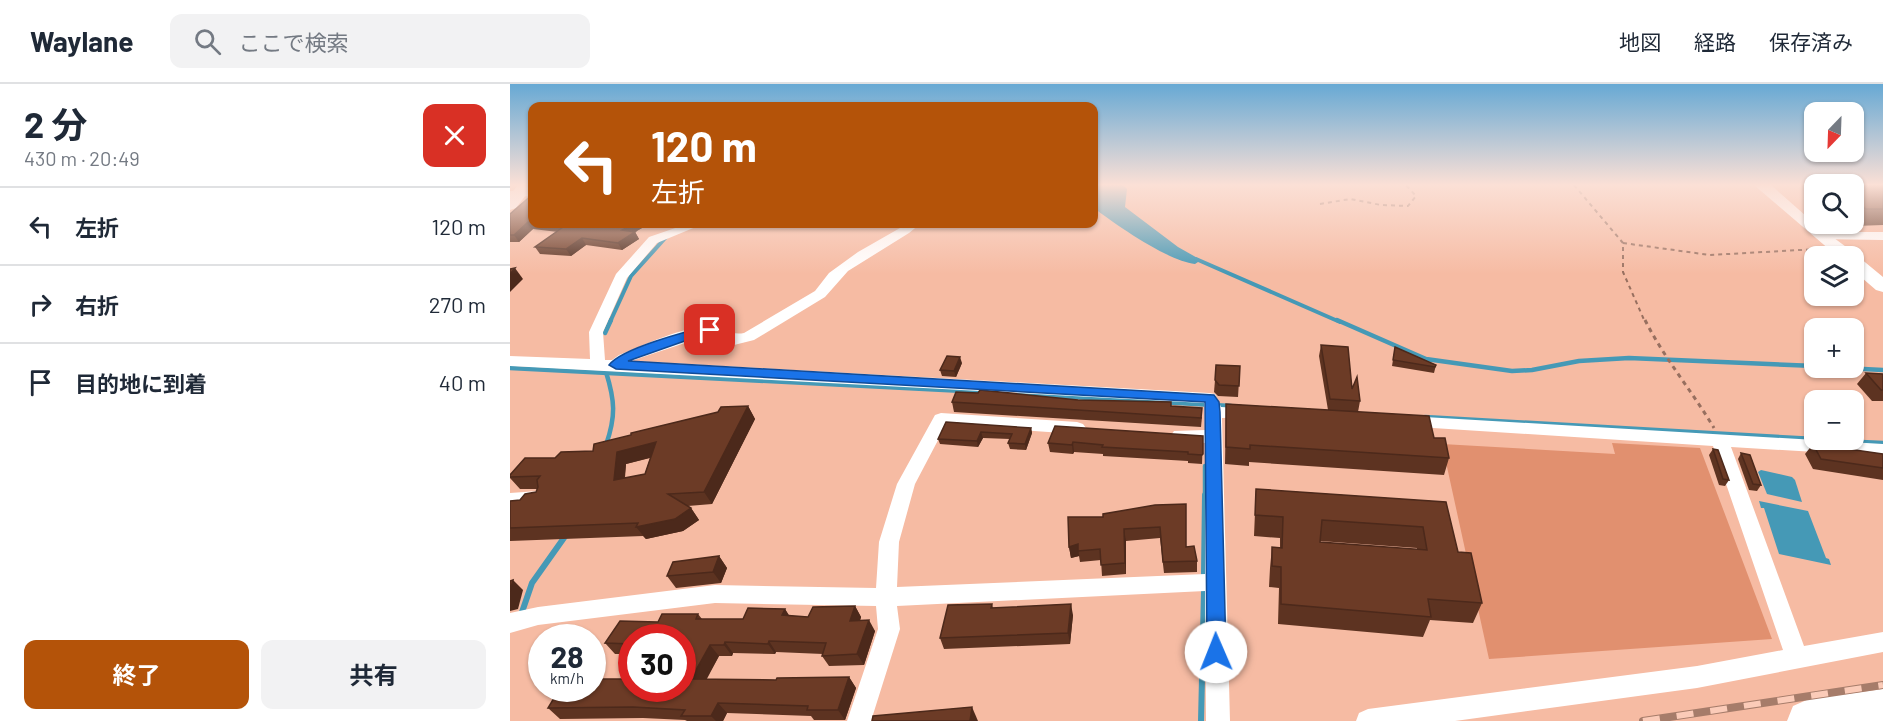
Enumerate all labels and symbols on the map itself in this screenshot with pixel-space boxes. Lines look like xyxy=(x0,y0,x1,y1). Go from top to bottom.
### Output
north arrow xyxy=(1804,102,1864,162)
pin xyxy=(684,304,735,355)
position arrow xyxy=(1184,620,1248,684)
speed limit sign: 30 xyxy=(618,624,696,702)

